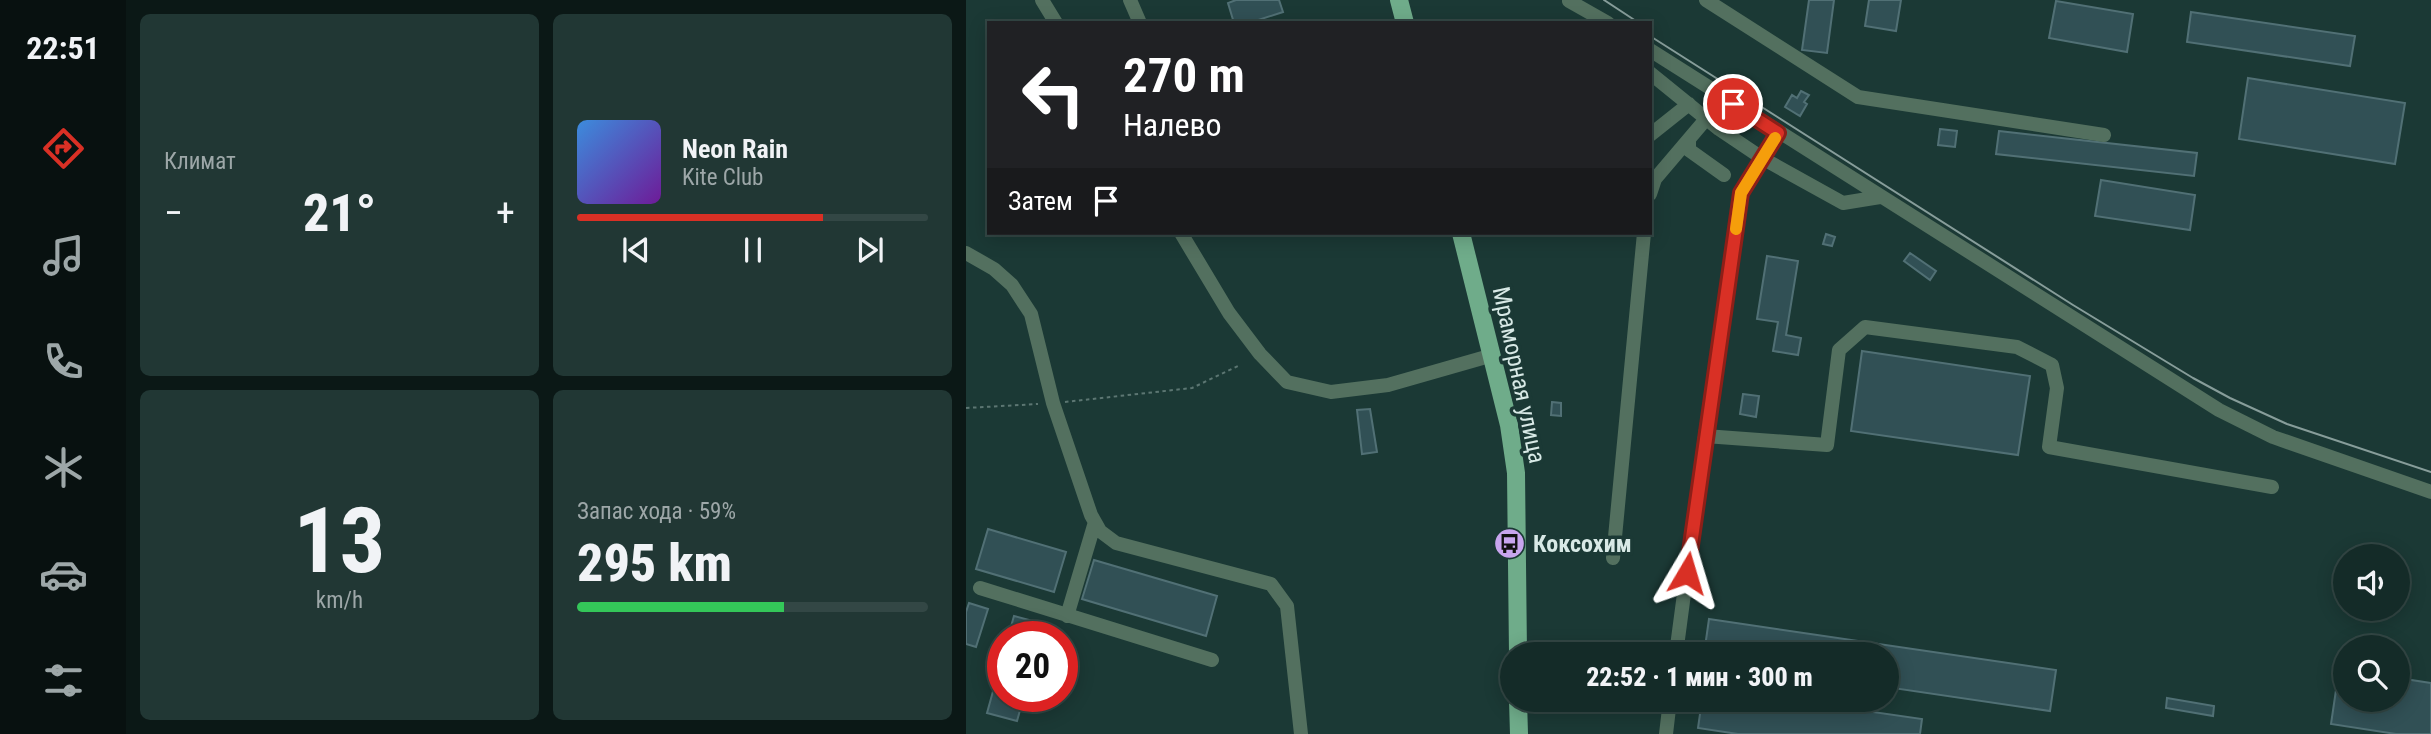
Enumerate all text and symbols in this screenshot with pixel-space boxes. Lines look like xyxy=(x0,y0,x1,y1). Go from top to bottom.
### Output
text: 22:51 xyxy=(26,29,100,67)
text: 270 m xyxy=(1123,47,1245,104)
icon: left xyxy=(1008,49,1099,140)
pin xyxy=(1703,74,1763,134)
icon: arrive xyxy=(1714,85,1752,123)
text: Налево xyxy=(1123,106,1222,144)
icon: directions xyxy=(39,124,88,173)
text: Neon Rain xyxy=(682,134,788,164)
text: Климат xyxy=(164,148,236,175)
text: Kite Club xyxy=(682,164,763,191)
icon: arrive xyxy=(1087,182,1125,220)
text: 21° xyxy=(303,183,376,244)
text: Затем xyxy=(1008,186,1073,216)
text: − xyxy=(164,191,183,235)
text: + xyxy=(496,191,515,235)
icon: music xyxy=(39,231,88,280)
icon: previous xyxy=(617,231,655,269)
icon: pause xyxy=(734,231,772,269)
icon: next xyxy=(851,231,889,269)
street label: Мраморная улица xyxy=(1487,284,1551,466)
icon: phone xyxy=(39,337,88,386)
icon: climate xyxy=(39,443,88,492)
text: 13 xyxy=(294,488,385,594)
text: Запас хода · 59% xyxy=(577,498,736,525)
bus stop icon: Коксохим xyxy=(1493,527,1527,561)
place label: Коксохим xyxy=(1533,530,1632,558)
text: 295 km xyxy=(577,533,732,594)
position arrow xyxy=(1650,536,1724,610)
map controls xyxy=(2333,544,2410,712)
button: sound xyxy=(2333,544,2410,621)
icon: car xyxy=(39,550,88,599)
text: km/h xyxy=(316,587,363,614)
speed limit sign: 20 xyxy=(987,621,1078,712)
button: search xyxy=(2333,635,2410,712)
icon: filters xyxy=(39,656,88,705)
text: 22:52 · 1 мин · 300 m xyxy=(1586,662,1813,692)

